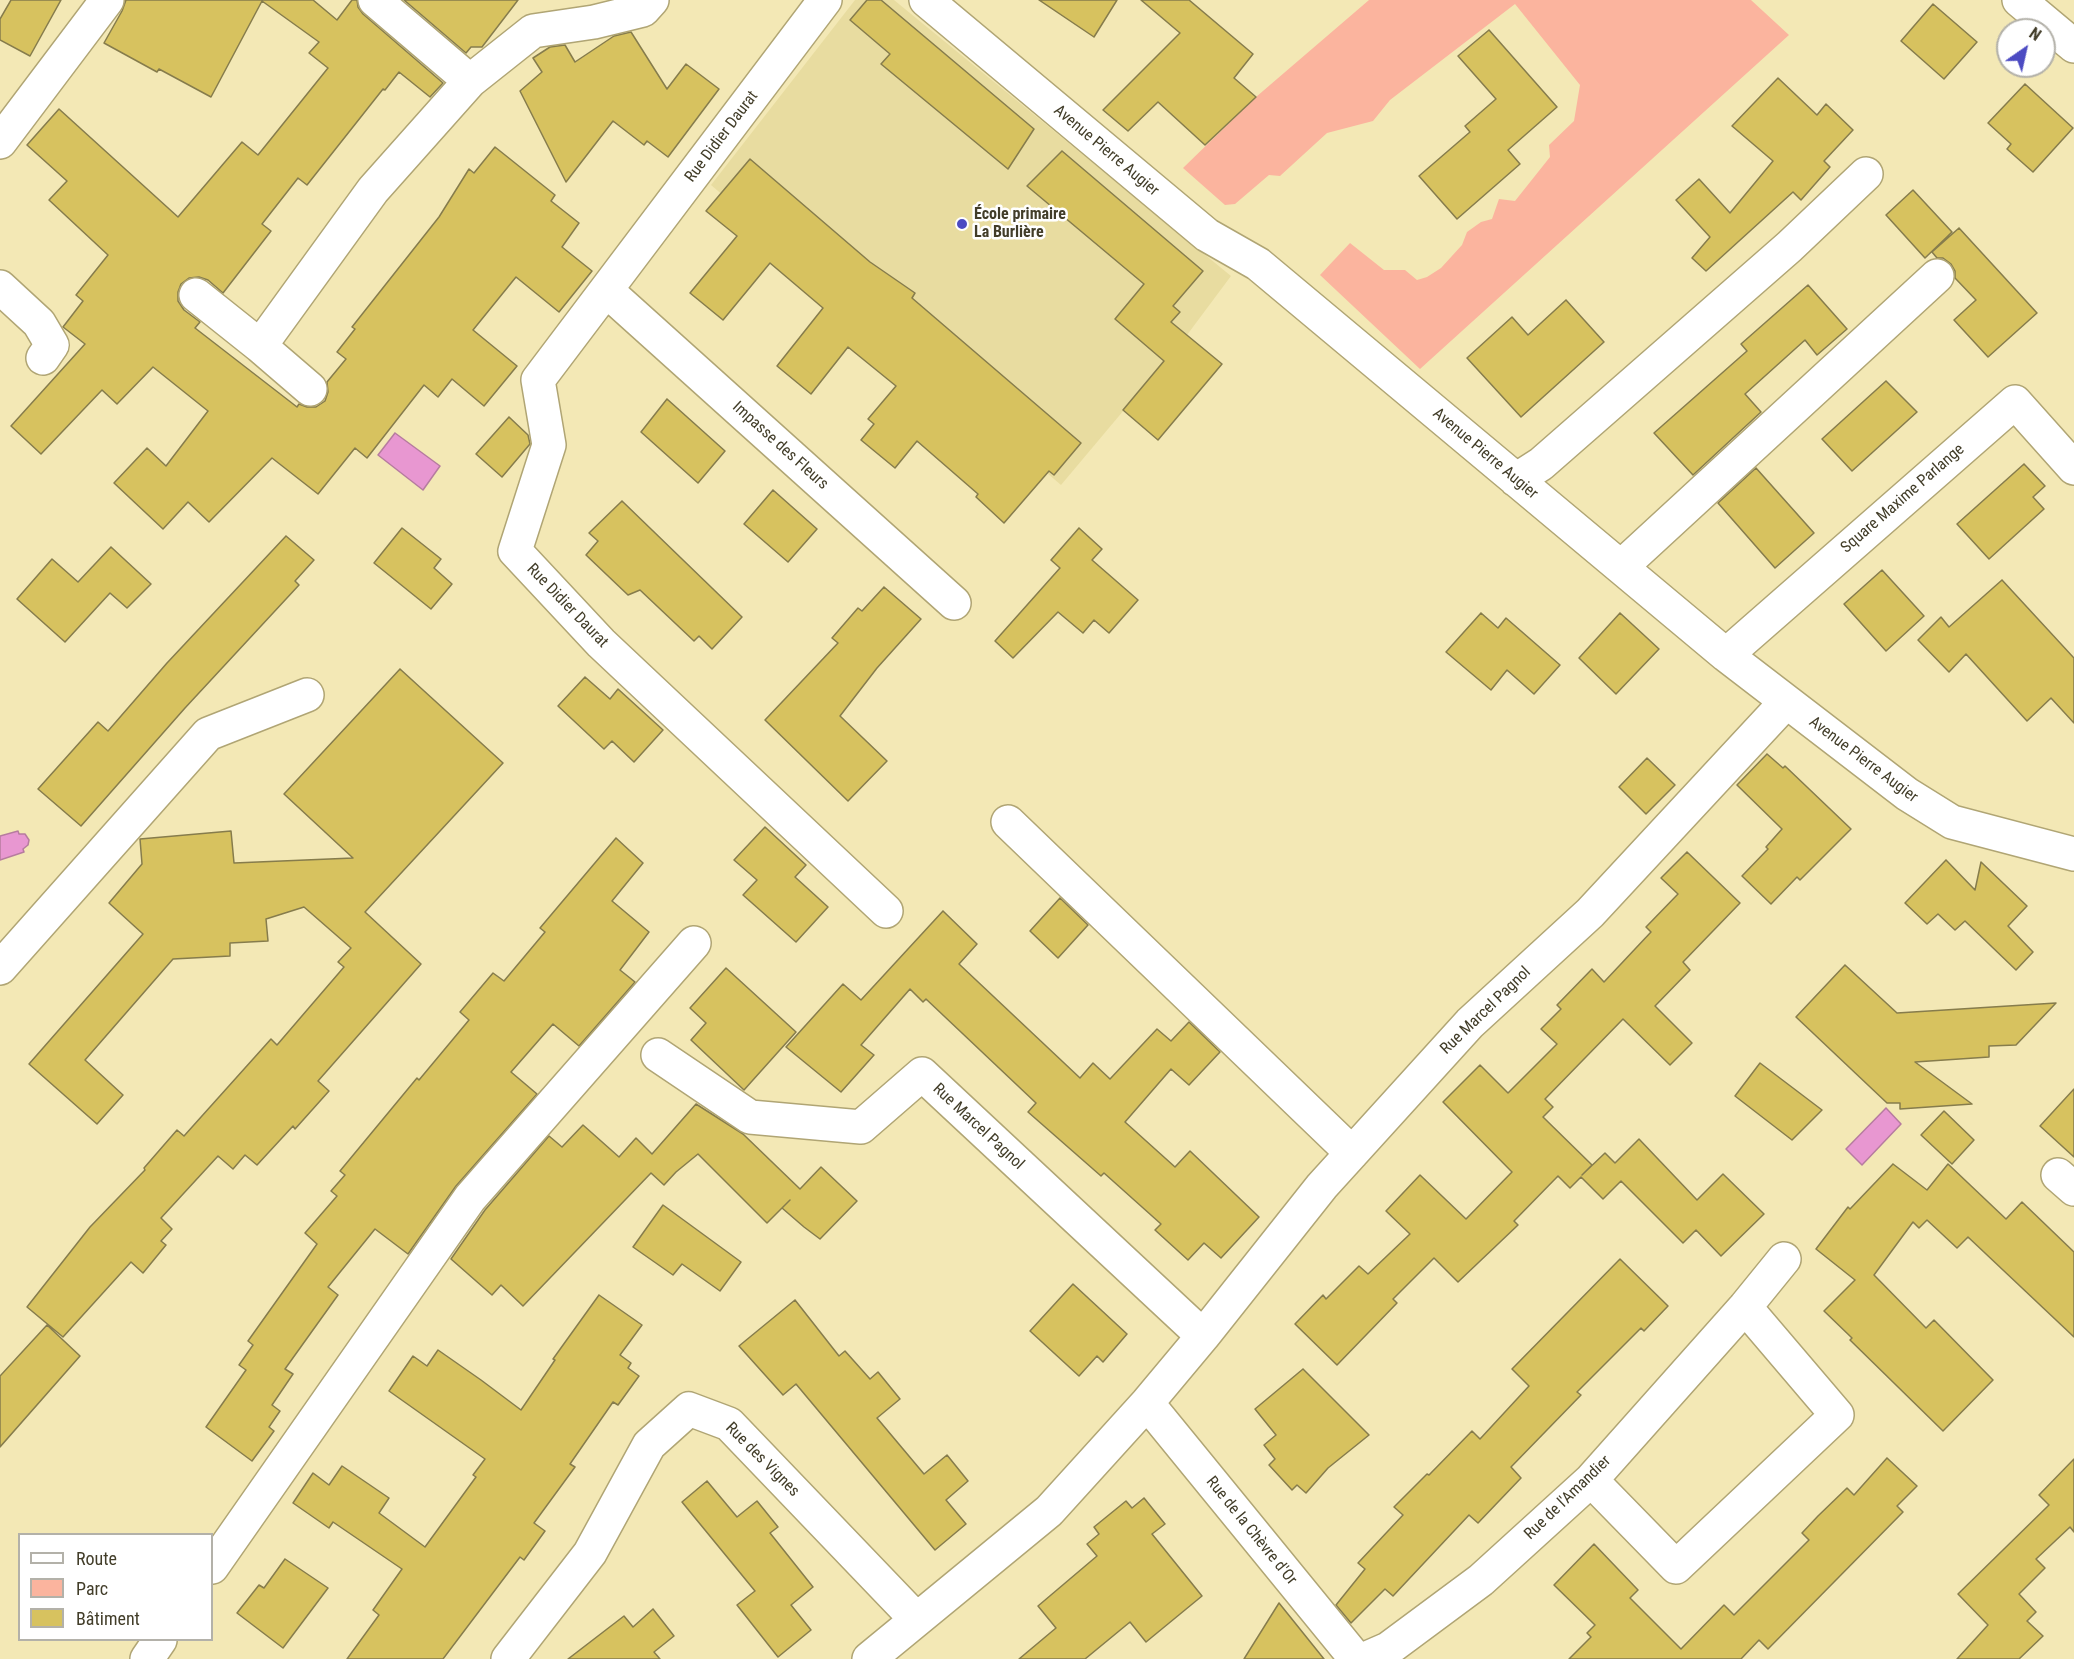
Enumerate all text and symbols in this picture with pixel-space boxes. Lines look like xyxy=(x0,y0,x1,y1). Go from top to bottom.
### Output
north arrow xyxy=(1996,18,2056,78)
text: N xyxy=(2026,24,2045,45)
street label: Rue Didier Daurat xyxy=(681,88,763,186)
street label: Avenue Pierre Augier xyxy=(1050,101,1162,201)
place label: École primaire La Burlière xyxy=(974,205,1066,243)
marker: École primaire La Burlière xyxy=(955,217,969,231)
street label: Impasse des Fleurs xyxy=(728,398,832,494)
street label: Avenue Pierre Augier xyxy=(1429,404,1541,504)
street label: Square Maxime Parlange xyxy=(1837,440,1969,558)
street label: Rue Didier Daurat xyxy=(522,560,612,652)
street label: Avenue Pierre Augier xyxy=(1805,713,1921,807)
street label: Rue Marcel Pagnol xyxy=(1437,963,1535,1059)
street label: Rue Marcel Pagnol xyxy=(928,1080,1028,1174)
street label: Rue des Vignes xyxy=(721,1419,803,1501)
street label: Rue de l'Amandier xyxy=(1521,1452,1615,1544)
street label: Rue de la Chèvre d'Or xyxy=(1201,1473,1301,1589)
legend xyxy=(18,1533,213,1641)
text: Route xyxy=(76,1548,117,1569)
text: Parc xyxy=(76,1578,108,1599)
text: Bâtiment xyxy=(76,1608,140,1629)

